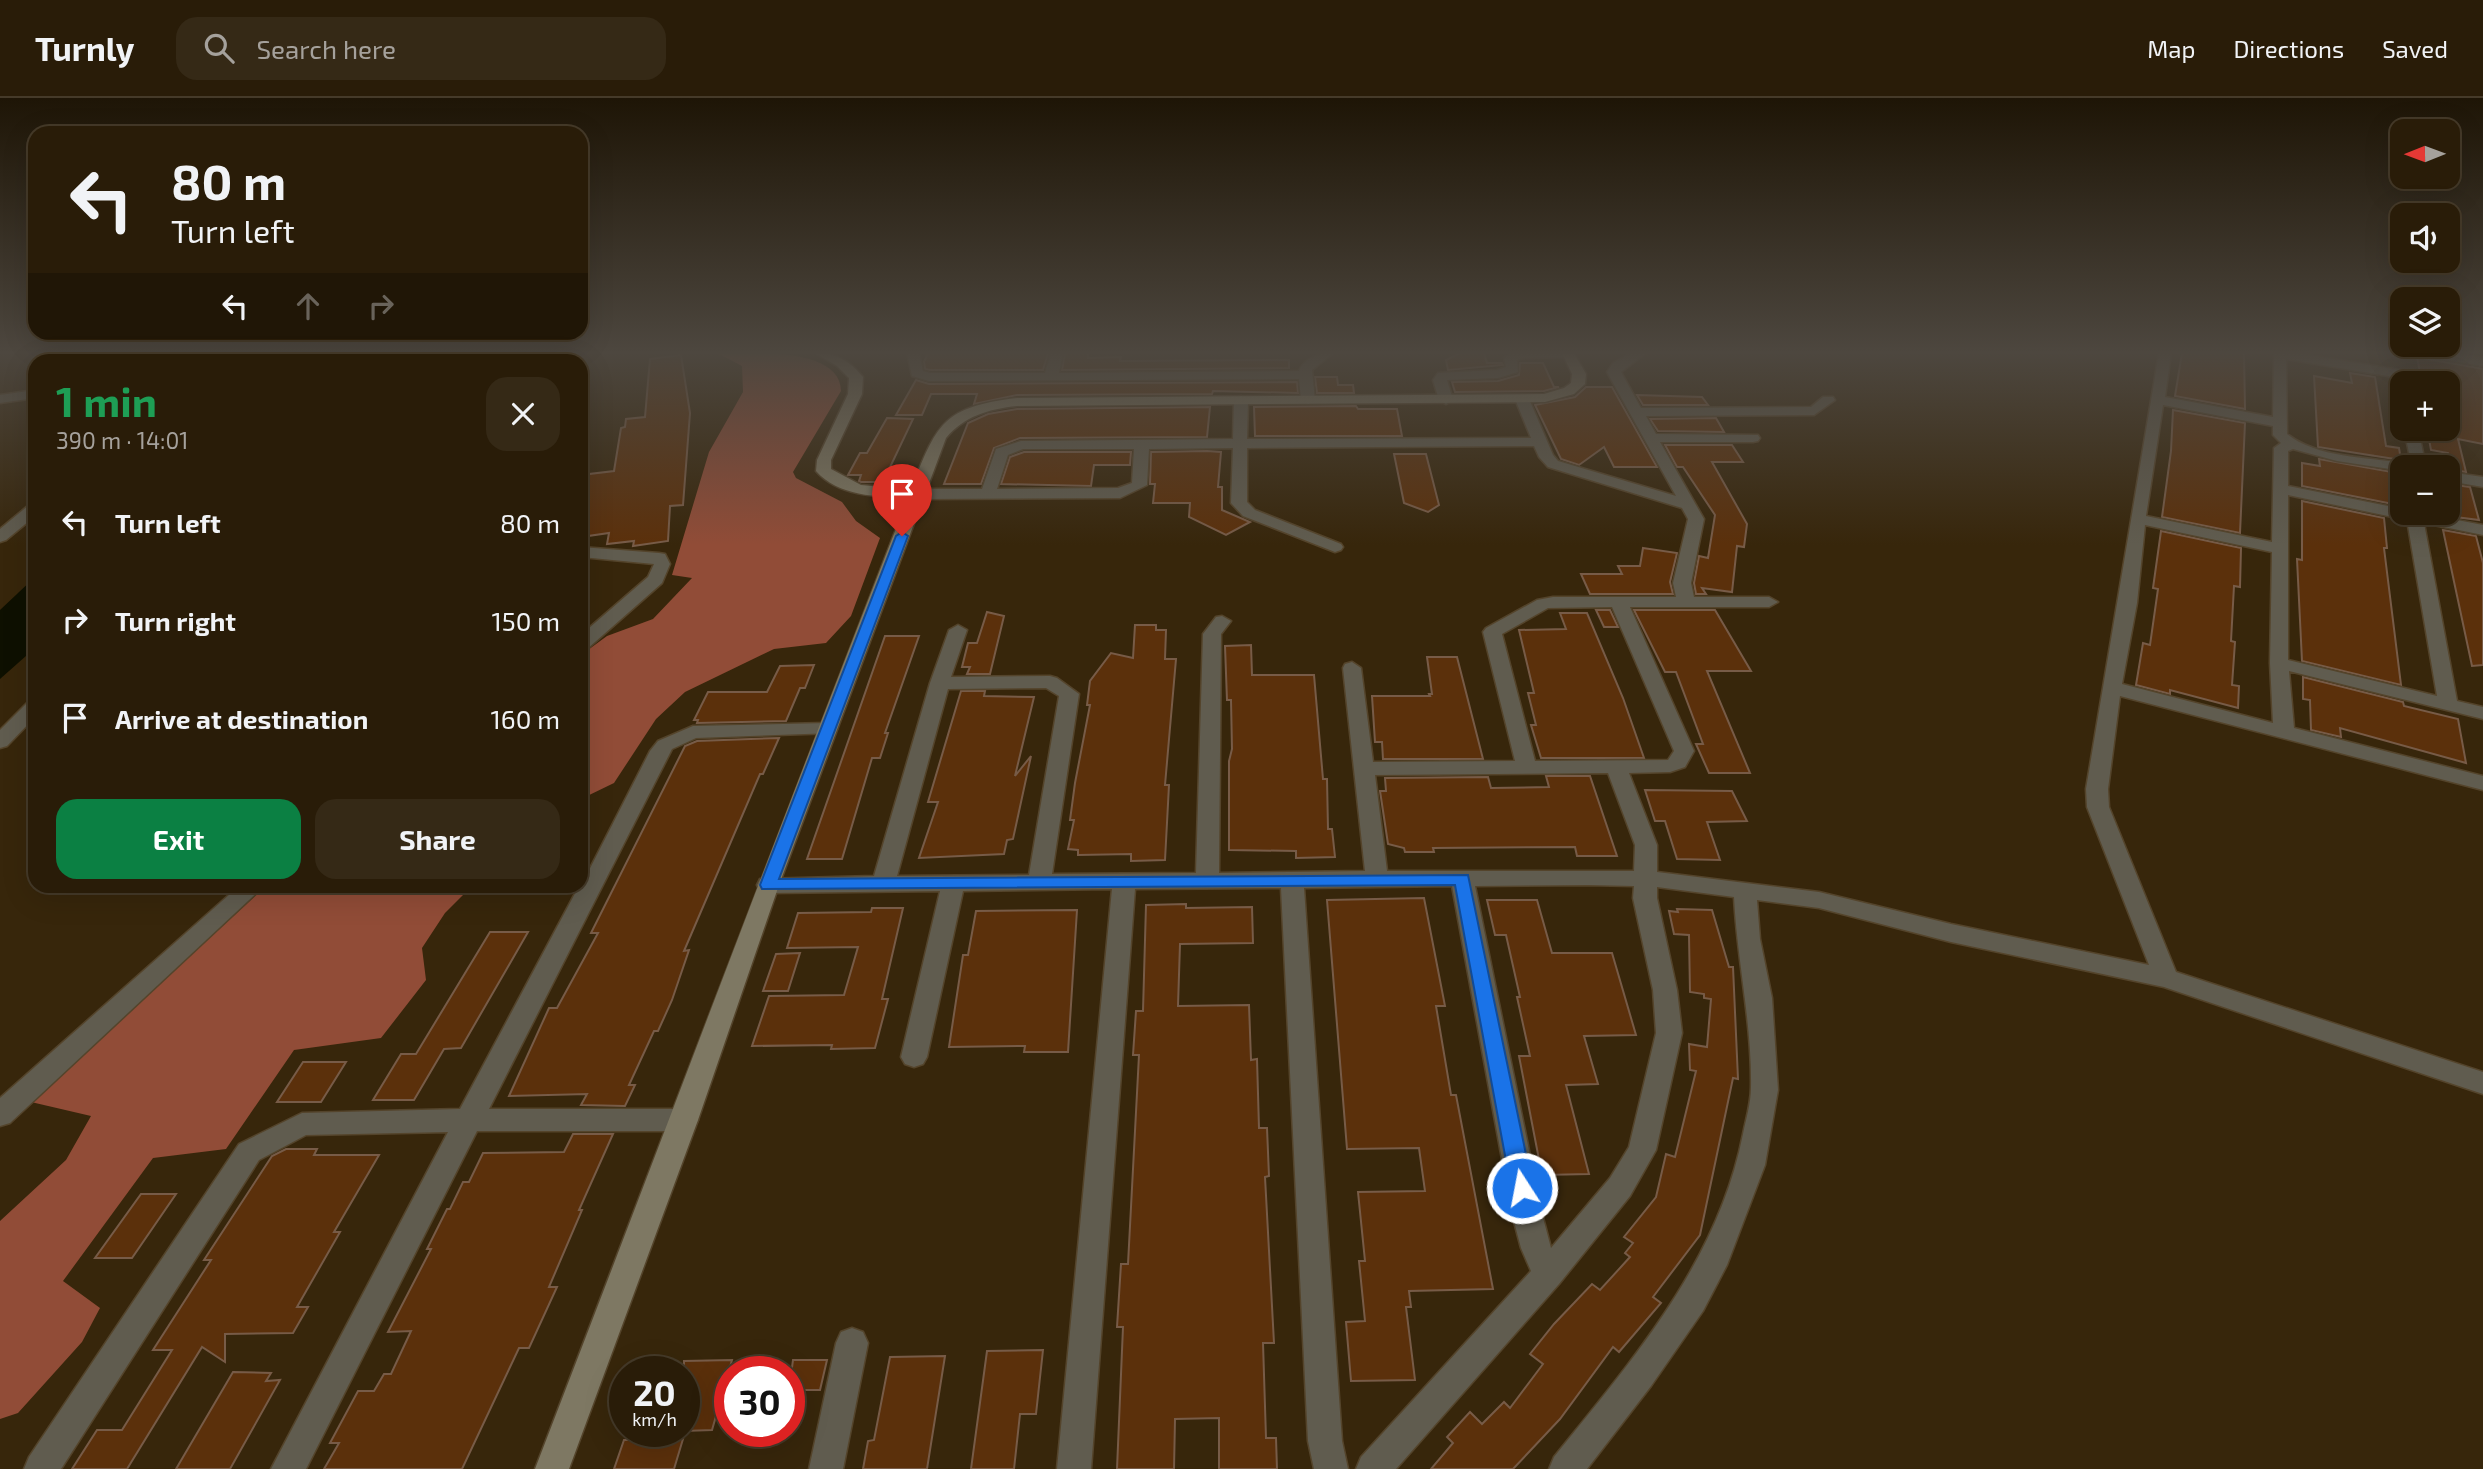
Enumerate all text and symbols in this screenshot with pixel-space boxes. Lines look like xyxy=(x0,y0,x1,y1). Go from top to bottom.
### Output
search box xyxy=(176,17,666,80)
text: Turnly xyxy=(35,28,134,68)
icon: search xyxy=(200,29,238,67)
text: Search here xyxy=(256,33,396,64)
text: Map xyxy=(2147,34,2195,63)
text: Directions xyxy=(2233,34,2344,63)
text: Saved xyxy=(2382,34,2448,63)
north arrow xyxy=(2390,119,2460,189)
map controls xyxy=(2390,119,2460,525)
text: 80 m xyxy=(171,151,286,210)
icon: left xyxy=(56,154,147,245)
button: sound xyxy=(2390,203,2460,273)
text: Turn left xyxy=(171,211,295,249)
icon: left xyxy=(216,287,254,325)
icon: ahead xyxy=(289,287,327,325)
icon: right xyxy=(362,287,400,325)
button: layers xyxy=(2390,287,2460,357)
button: + xyxy=(2390,371,2460,441)
text: 1 min xyxy=(56,375,157,425)
button: close xyxy=(486,377,560,451)
text: 390 m · 14:01 xyxy=(56,426,189,454)
button: − xyxy=(2390,455,2460,525)
pin xyxy=(872,464,932,536)
icon: arrive xyxy=(883,475,921,513)
icon: left xyxy=(56,503,94,541)
text: Turn left xyxy=(115,507,221,538)
text: 80 m xyxy=(500,507,560,538)
icon: right xyxy=(56,601,94,639)
text: Turn right xyxy=(115,605,236,636)
text: 150 m xyxy=(491,605,560,636)
icon: arrive xyxy=(56,699,94,737)
text: Arrive at destination xyxy=(115,703,368,734)
text: 160 m xyxy=(491,703,560,734)
button: Exit xyxy=(56,799,301,879)
button: Share xyxy=(315,799,560,879)
position arrow xyxy=(1485,1151,1559,1225)
speed limit sign: 30 xyxy=(714,1356,805,1447)
text: 20 xyxy=(633,1371,676,1413)
text: km/h xyxy=(632,1408,677,1430)

